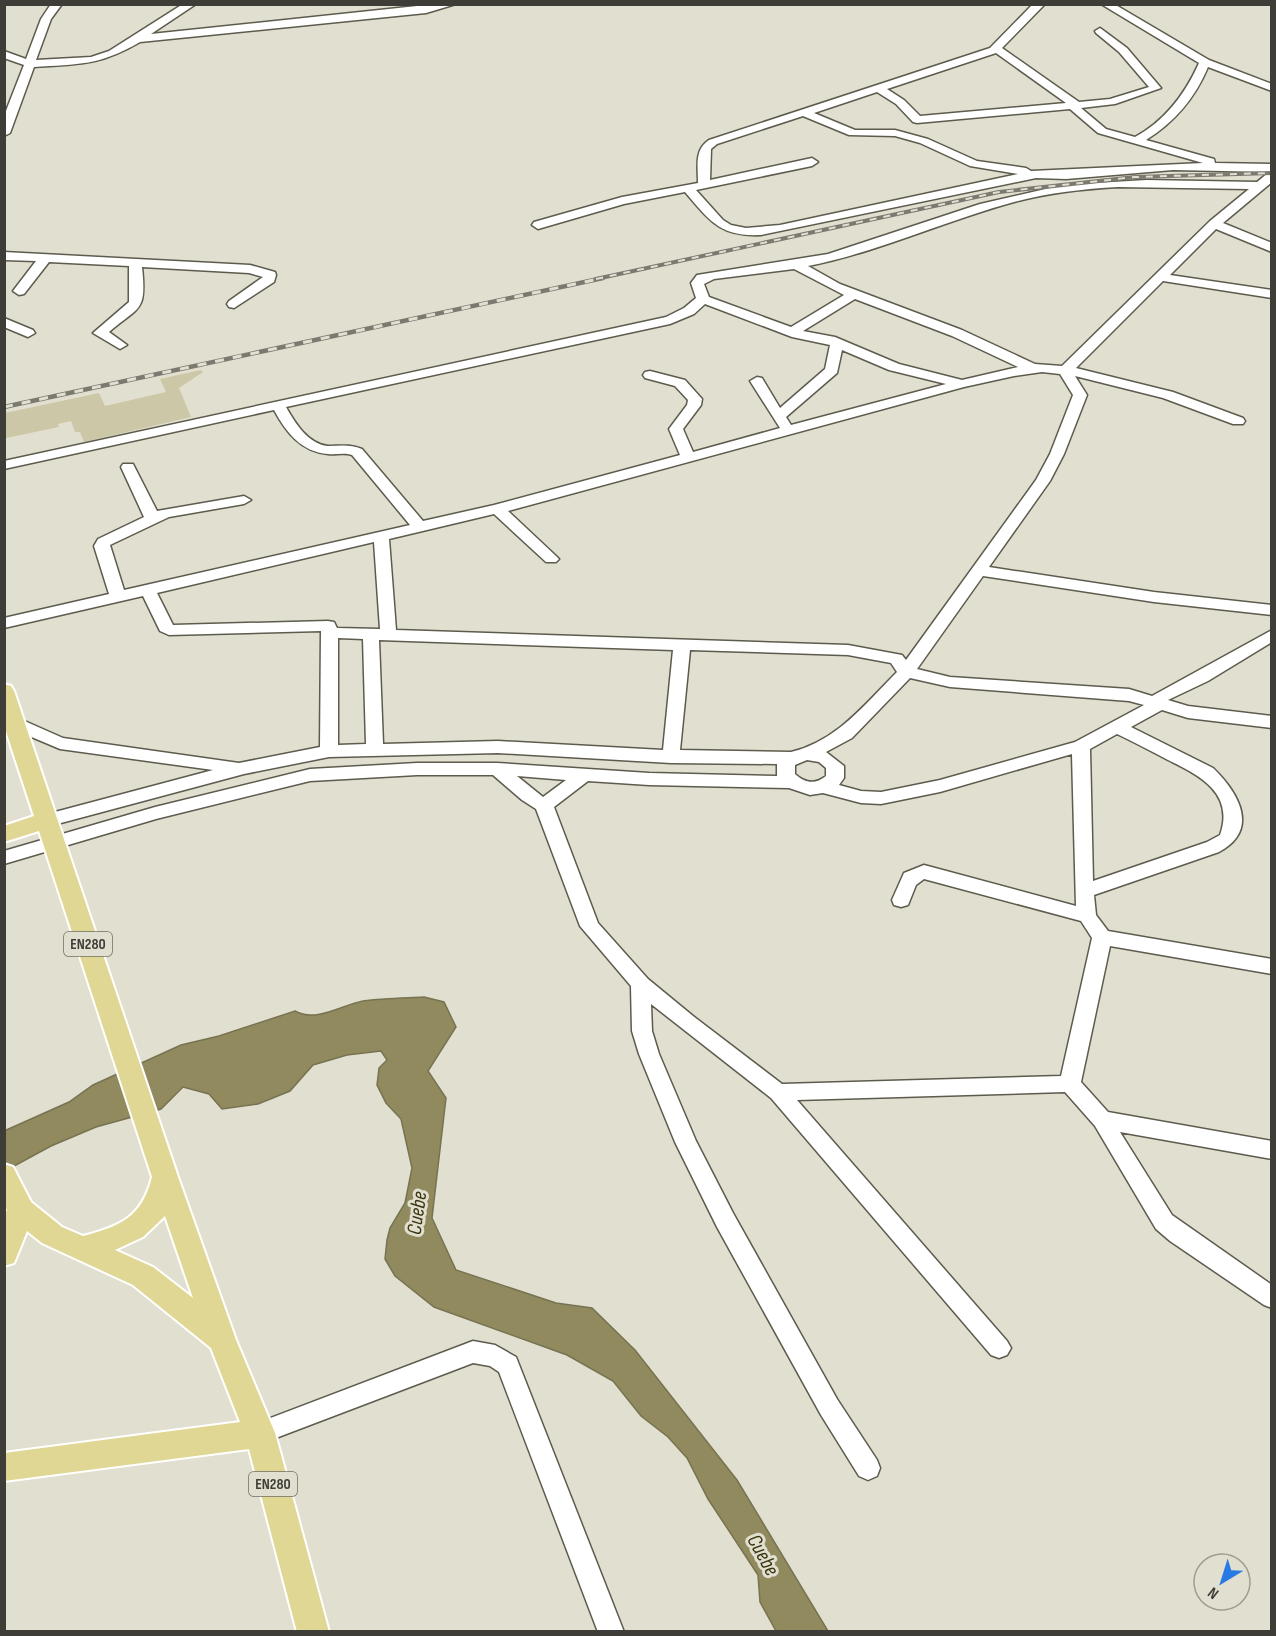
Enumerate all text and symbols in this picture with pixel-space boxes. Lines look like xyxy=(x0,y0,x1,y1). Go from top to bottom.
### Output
road number: EN280 xyxy=(64,932,112,956)
water label: Cuebe xyxy=(402,1190,432,1236)
road number: EN280 xyxy=(249,1472,297,1496)
water label: Cuebe xyxy=(742,1530,784,1580)
north arrow xyxy=(1192,1552,1252,1612)
text: N xyxy=(1204,1583,1223,1603)

